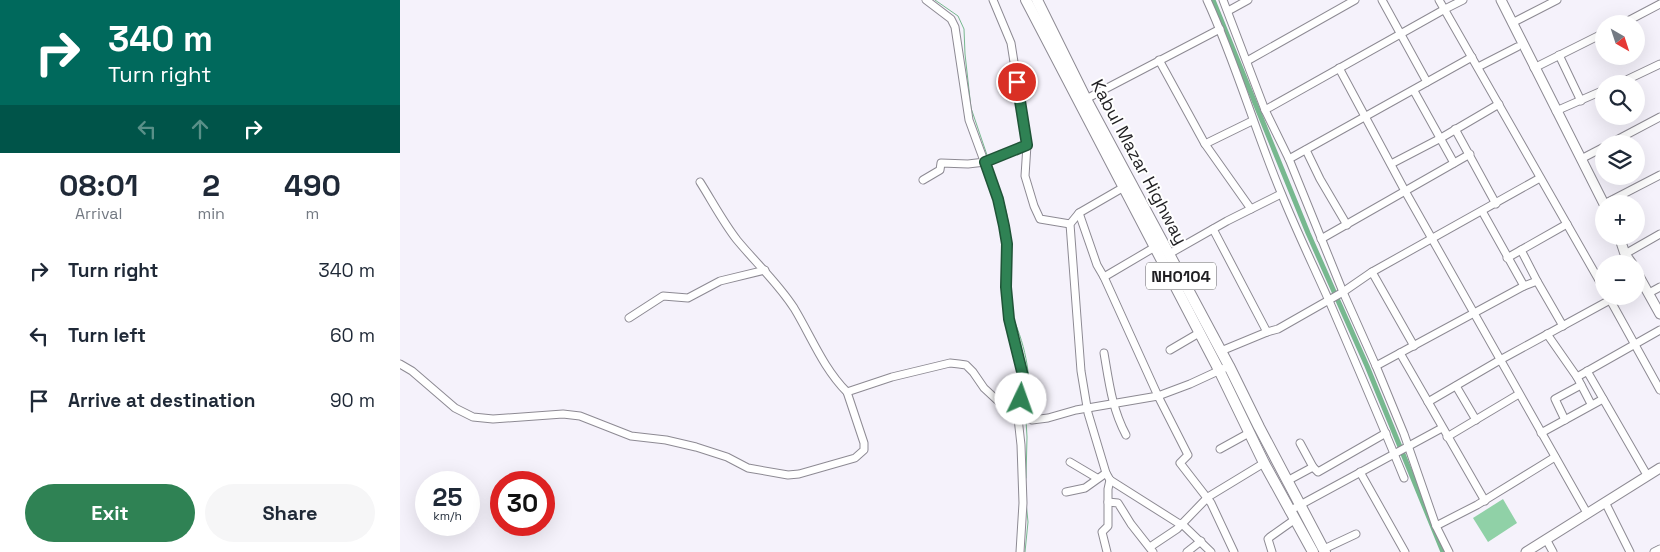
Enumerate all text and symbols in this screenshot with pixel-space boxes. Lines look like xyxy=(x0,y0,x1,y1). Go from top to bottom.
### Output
north arrow xyxy=(1595,15,1645,65)
map controls xyxy=(1595,15,1645,305)
text: 340 m xyxy=(108,17,213,61)
icon: right xyxy=(25,20,90,85)
text: Turn right xyxy=(108,60,211,88)
pin xyxy=(996,61,1038,103)
icon: arrive xyxy=(1003,68,1031,96)
street label: Kabul Mazar Highway xyxy=(1086,75,1193,248)
button: search xyxy=(1595,75,1645,125)
icon: left xyxy=(133,115,161,143)
icon: ahead xyxy=(186,115,214,143)
icon: right xyxy=(239,115,267,143)
button: layers xyxy=(1595,135,1645,185)
text: 08:01 xyxy=(59,166,138,205)
text: 2 xyxy=(202,166,220,205)
text: 490 xyxy=(284,166,341,205)
button: + xyxy=(1595,195,1645,245)
text: Arrival xyxy=(75,203,122,224)
text: min xyxy=(197,203,225,224)
text: m xyxy=(306,203,319,224)
button: − xyxy=(1595,255,1645,305)
icon: right xyxy=(25,257,53,285)
text: Turn right xyxy=(68,258,158,283)
text: 340 m xyxy=(318,258,375,283)
road number: NH0104 xyxy=(1146,262,1216,290)
icon: left xyxy=(25,322,53,350)
text: Turn left xyxy=(68,323,146,348)
text: 60 m xyxy=(330,323,375,348)
position arrow xyxy=(994,372,1046,424)
icon: arrive xyxy=(25,387,53,415)
text: Arrive at destination xyxy=(68,388,256,413)
text: 90 m xyxy=(330,388,375,413)
speed limit sign: 30 xyxy=(490,471,555,536)
text: 25 xyxy=(433,481,462,513)
button: Exit xyxy=(25,484,195,542)
button: Share xyxy=(205,484,375,542)
text: km/h xyxy=(433,508,462,524)

